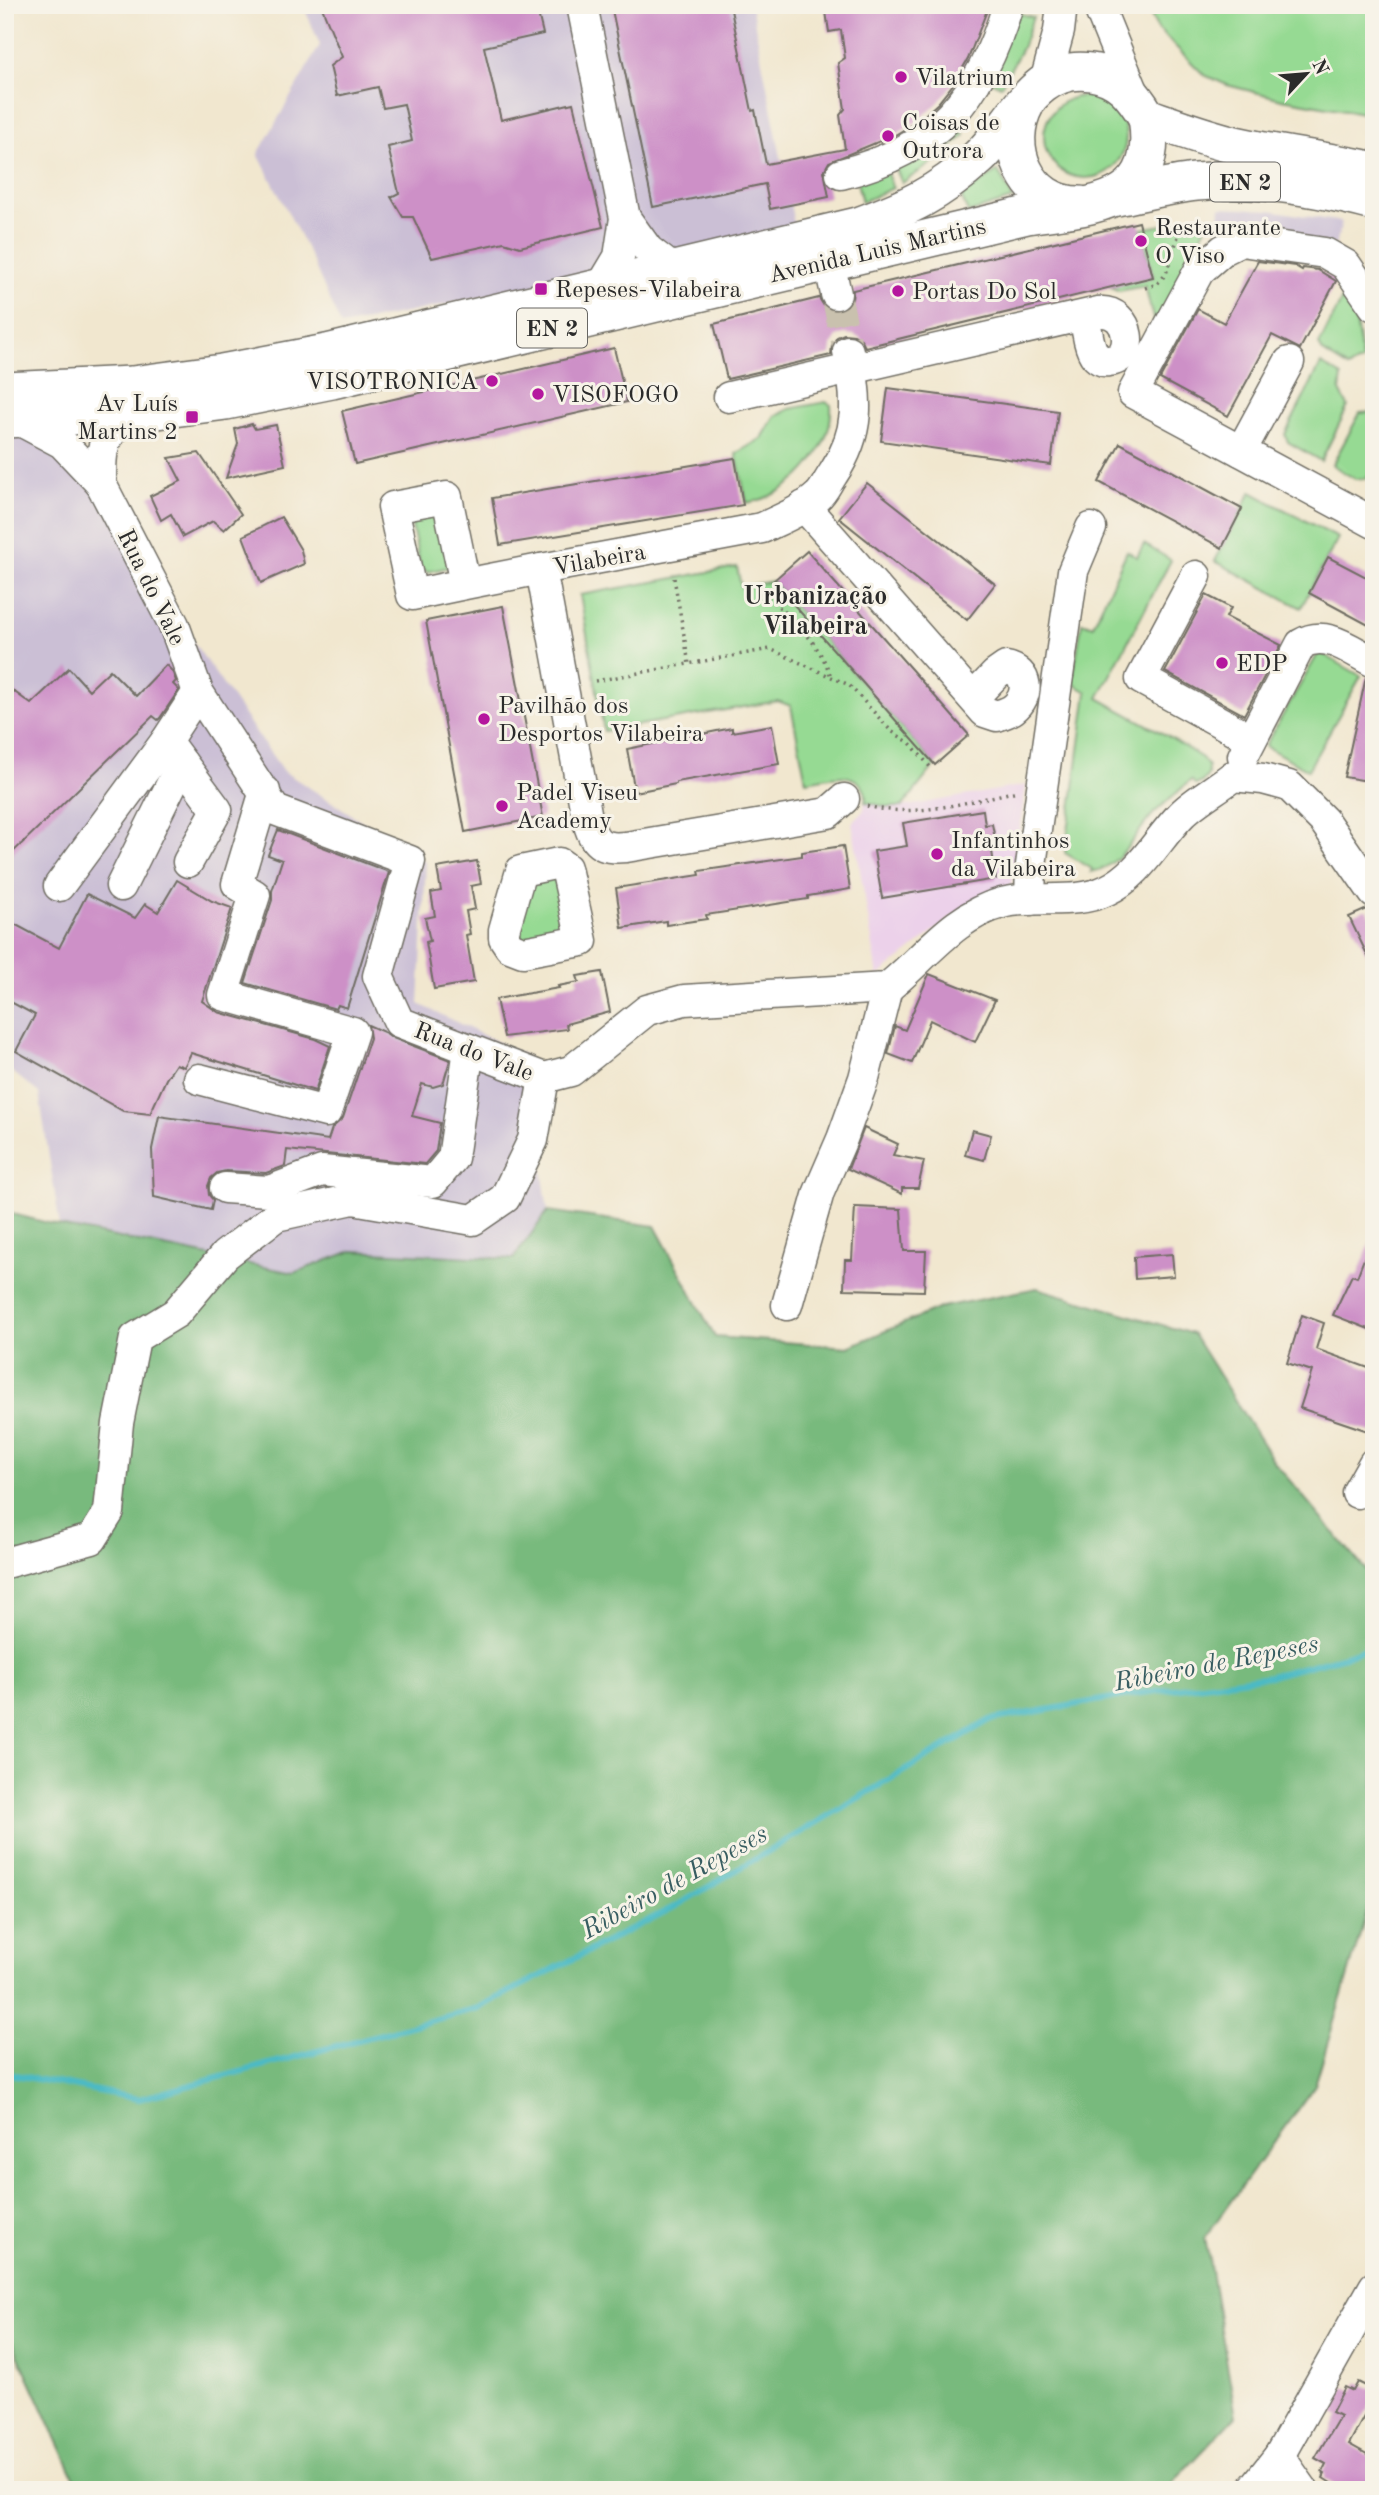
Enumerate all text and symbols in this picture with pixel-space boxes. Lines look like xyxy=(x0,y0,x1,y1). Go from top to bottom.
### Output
north arrow xyxy=(1270,38,1340,108)
text: N xyxy=(1307,57,1331,79)
place label: Vilatrium xyxy=(915,67,1014,91)
marker: Vilatrium xyxy=(893,69,909,85)
place label: Coisas de Outrora xyxy=(902,112,999,164)
marker: Coisas de Outrora xyxy=(880,128,896,144)
road number: EN 2 xyxy=(1210,162,1280,202)
street label: Avenida Luis Martins xyxy=(766,215,989,289)
place label: Restaurante O Viso xyxy=(1155,217,1281,269)
marker: Restaurante O Viso xyxy=(1133,233,1149,249)
place label: Repeses-Vilabeira xyxy=(555,279,741,303)
marker: Repeses-Vilabeira xyxy=(533,281,549,297)
place label: Portas Do Sol xyxy=(912,281,1057,305)
marker: Portas Do Sol xyxy=(890,283,906,299)
road number: EN 2 xyxy=(517,308,587,348)
place label: VISOTRONICA xyxy=(306,371,478,395)
marker: VISOTRONICA xyxy=(484,373,500,389)
place label: VISOFOGO xyxy=(552,384,679,408)
marker: VISOFOGO xyxy=(530,386,546,402)
place label: Av Luís Martins 2 xyxy=(77,393,178,445)
marker: Av Luís Martins 2 xyxy=(184,409,200,425)
street label: Rua do Vale xyxy=(112,526,189,650)
street label: Vilabeira xyxy=(551,541,648,581)
district label: Urbanização Vilabeira xyxy=(743,584,887,640)
place label: EDP xyxy=(1236,653,1288,677)
marker: EDP xyxy=(1214,655,1230,671)
place label: Pavilhão dos Desportos Vilabeira xyxy=(498,695,704,747)
marker: Pavilhão dos Desportos Vilabeira xyxy=(476,711,492,727)
place label: Padel Viseu Academy xyxy=(516,782,638,834)
marker: Padel Viseu Academy xyxy=(494,798,510,814)
place label: Infantinhos da Vilabeira xyxy=(951,830,1076,882)
marker: Infantinhos da Vilabeira xyxy=(929,846,945,862)
street label: Rua do Vale xyxy=(410,1019,536,1087)
water label: Ribeiro de Repeses xyxy=(1111,1631,1321,1697)
water label: Ribeiro de Repeses xyxy=(577,1821,772,1945)

